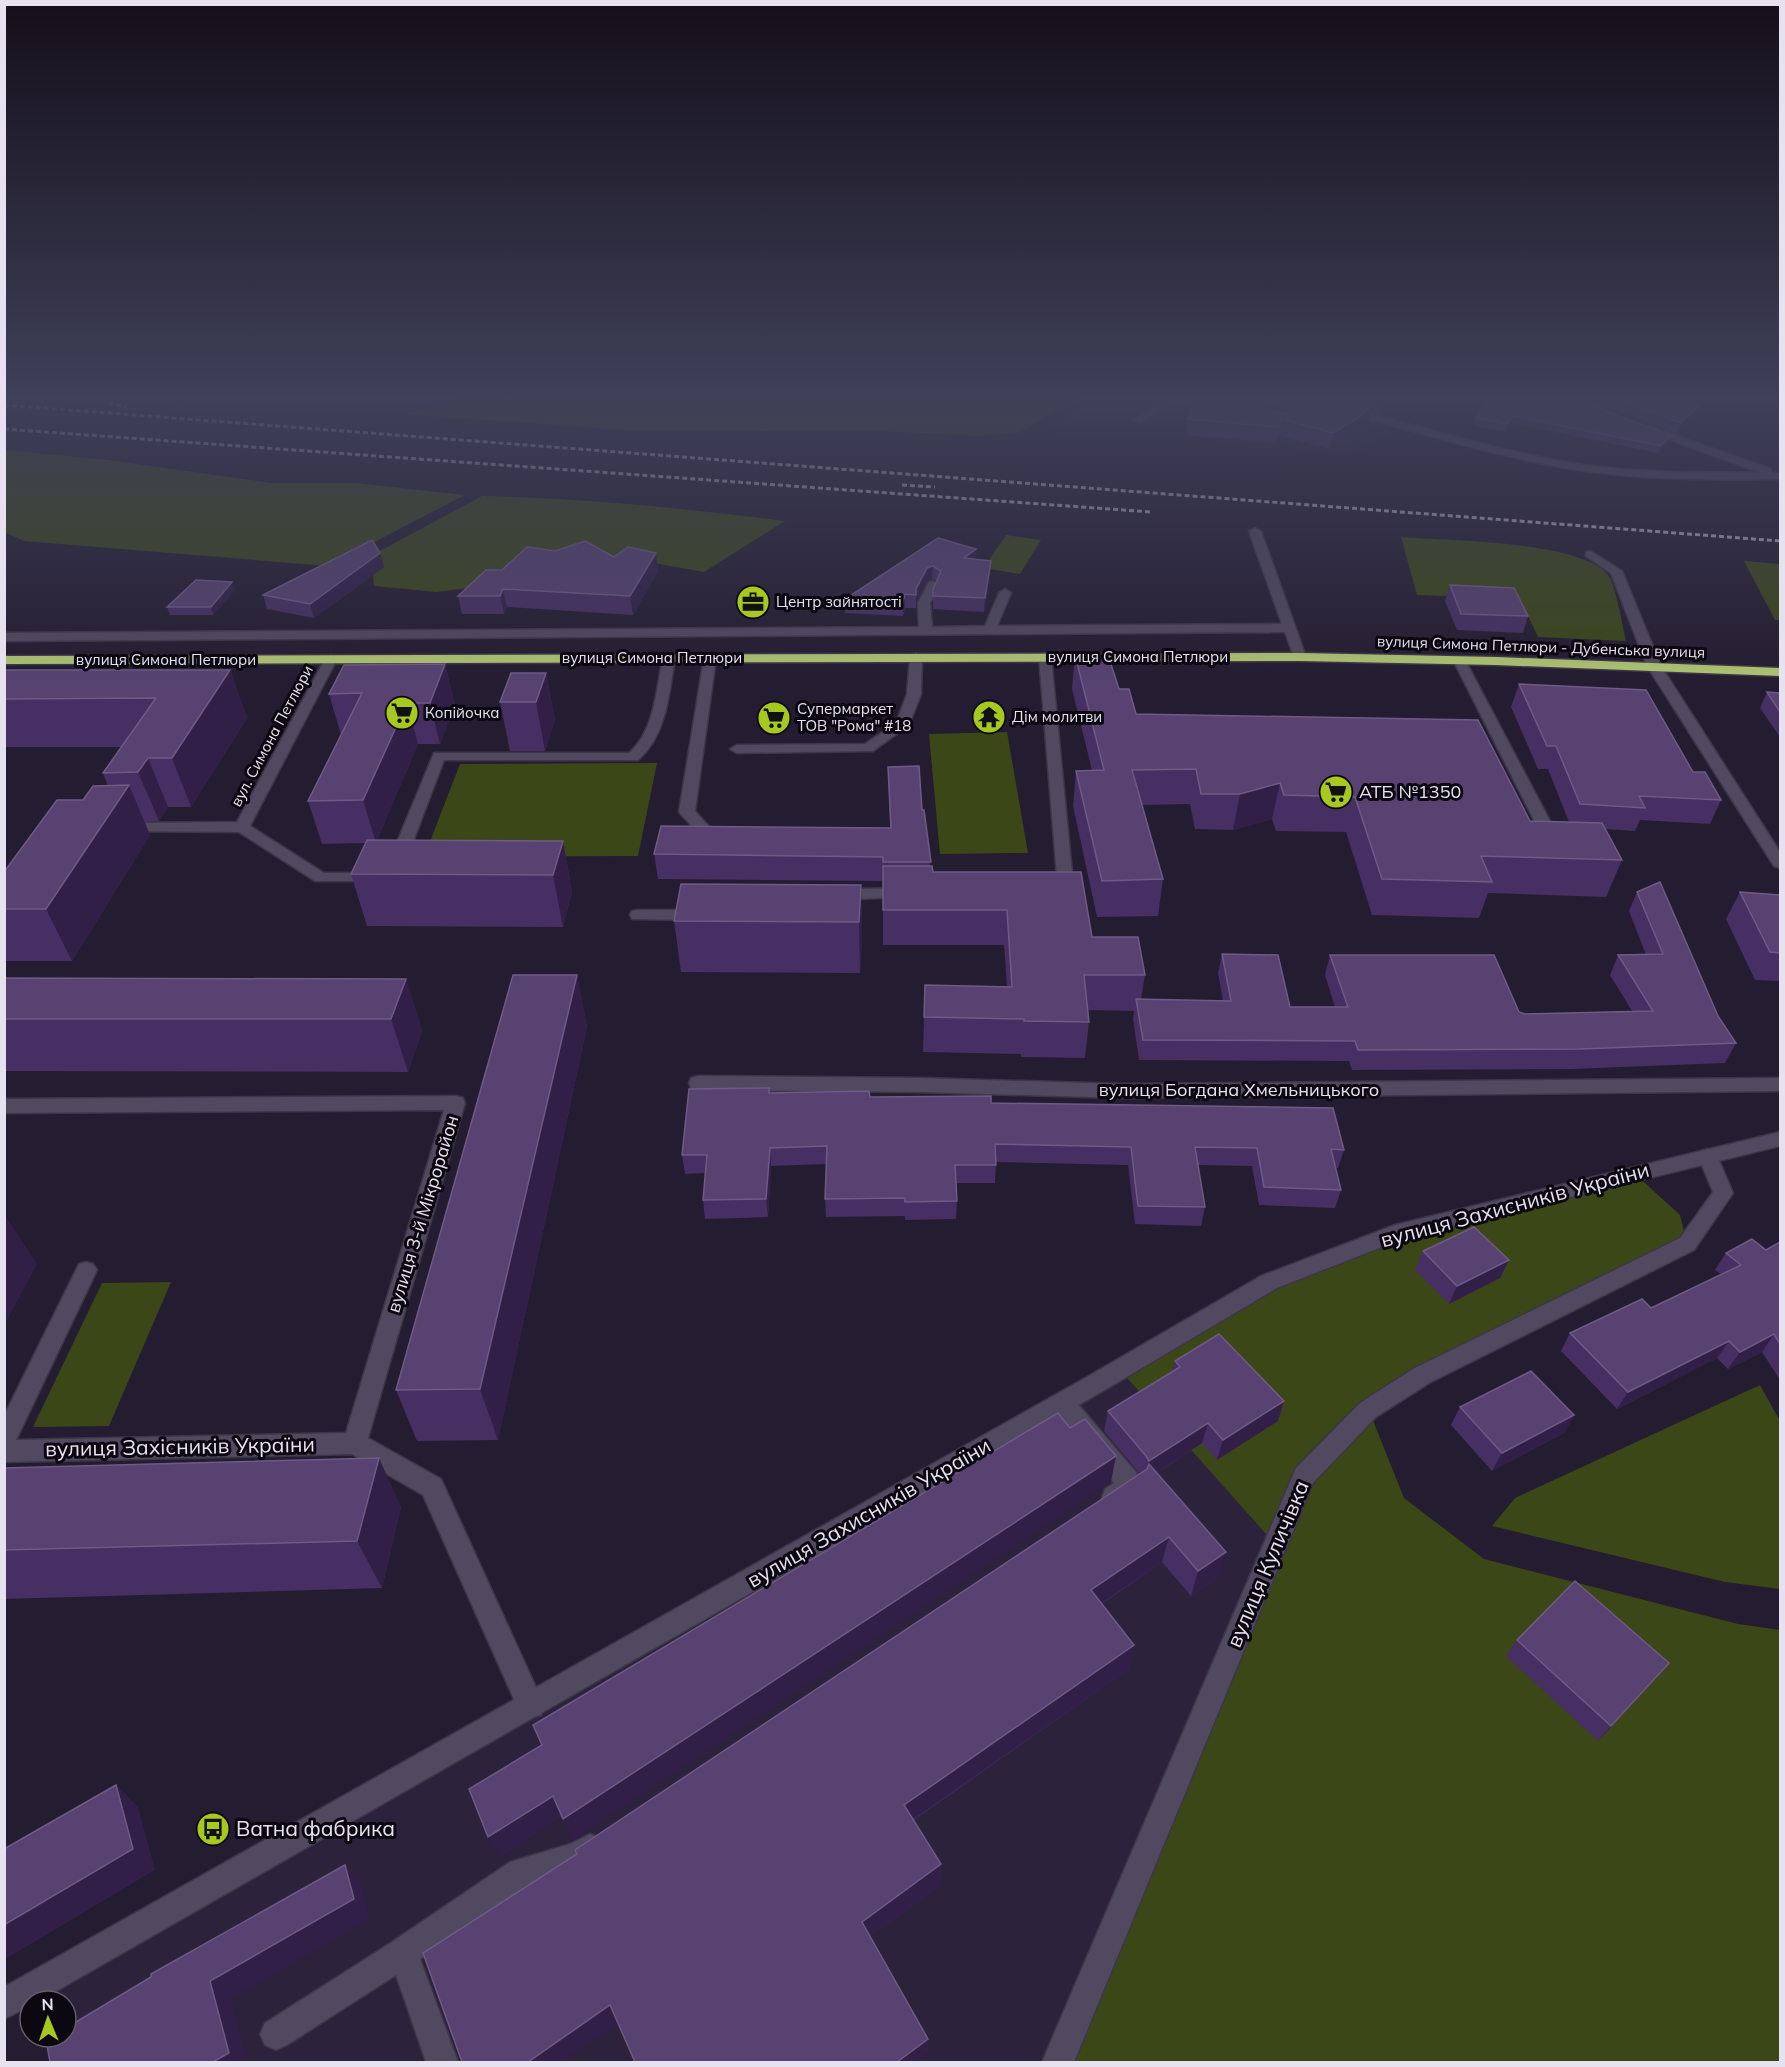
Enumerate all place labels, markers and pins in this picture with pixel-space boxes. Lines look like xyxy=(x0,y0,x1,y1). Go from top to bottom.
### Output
office icon: Центр зайнятості xyxy=(735,584,771,620)
place label: Центр зайнятості xyxy=(776,592,902,611)
supermarket icon: Копійочка xyxy=(384,695,420,731)
place label: Супермаркет ТОВ "Рома" #18 xyxy=(797,699,911,735)
temple icon: Дім молитви xyxy=(971,699,1007,735)
supermarket icon: Супермаркет ТОВ "Рома" #18 xyxy=(756,700,792,736)
place label: Копійочка xyxy=(425,703,499,722)
place label: Дім молитви xyxy=(1012,707,1102,726)
supermarket icon: АТБ №1350 xyxy=(1318,774,1354,810)
place label: АТБ №1350 xyxy=(1359,780,1461,803)
bus stop icon: Ватна фабрика xyxy=(195,1811,231,1847)
place label: Ватна фабрика xyxy=(236,1815,395,1841)

